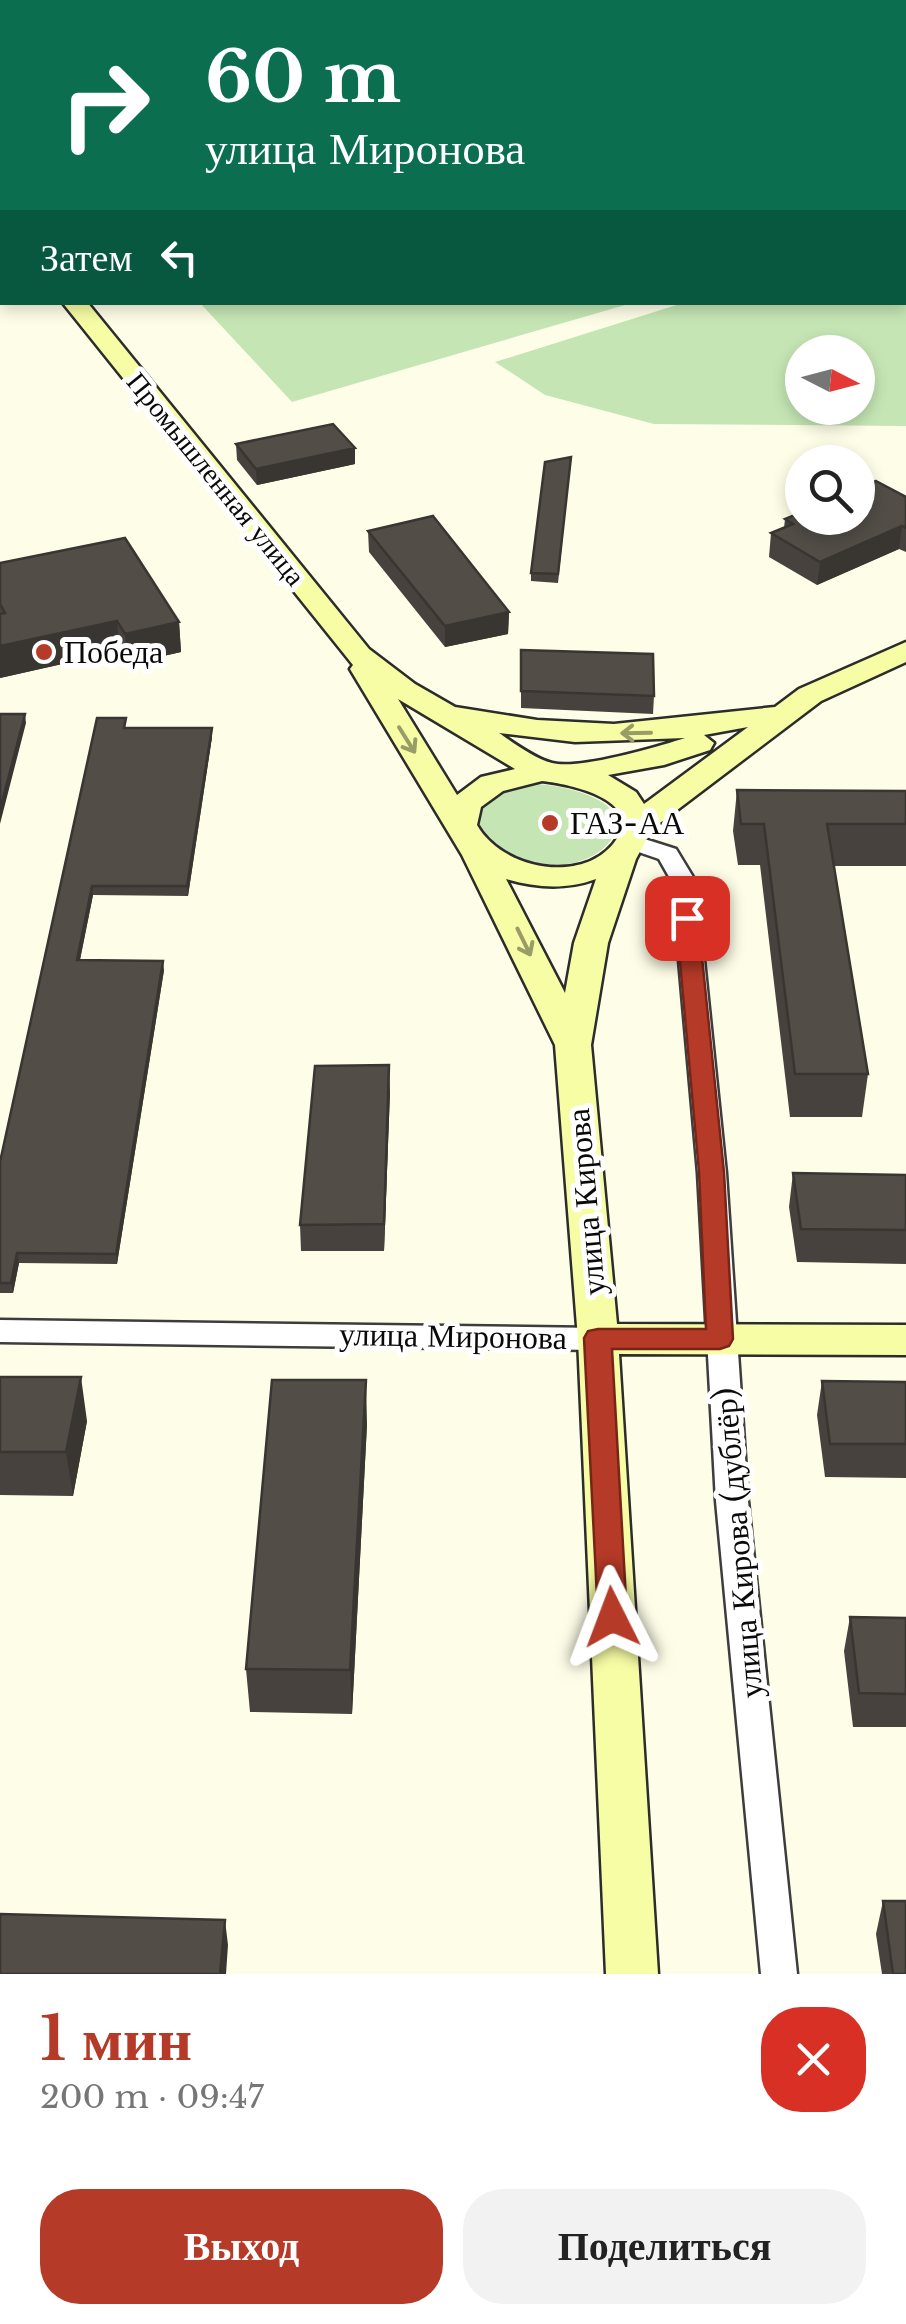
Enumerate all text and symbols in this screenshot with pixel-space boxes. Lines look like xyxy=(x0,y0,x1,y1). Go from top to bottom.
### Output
text: 60 m xyxy=(205,34,401,121)
icon: right xyxy=(40,40,170,170)
text: улица Миронова xyxy=(205,120,525,176)
icon: left xyxy=(152,230,207,285)
text: Затем xyxy=(40,234,132,281)
north arrow xyxy=(785,335,875,425)
map controls xyxy=(785,335,875,535)
street label: Промышленная улица xyxy=(119,365,313,593)
button: search xyxy=(785,445,875,535)
place label: Победа xyxy=(64,632,163,672)
marker: Победа xyxy=(33,641,55,663)
one-way arrow xyxy=(621,724,654,742)
one-way arrow xyxy=(396,725,417,753)
place label: ГАЗ-АА xyxy=(570,803,684,843)
marker: ГАЗ-АА xyxy=(539,812,561,834)
pin xyxy=(645,876,730,961)
icon: arrive xyxy=(660,891,715,946)
one-way arrow xyxy=(515,927,534,956)
street label: улица Кирова xyxy=(558,1107,614,1297)
street label: улица Миронова xyxy=(339,1314,567,1358)
street label: улица Кирова (дублёр) xyxy=(705,1386,771,1700)
position arrow xyxy=(560,1565,664,1669)
text: 1 мин xyxy=(40,2002,192,2076)
button: close xyxy=(761,2007,866,2112)
text: 200 m · 09:47 xyxy=(40,2077,264,2117)
button: Выход xyxy=(40,2189,443,2304)
button: Поделиться xyxy=(463,2189,866,2304)

